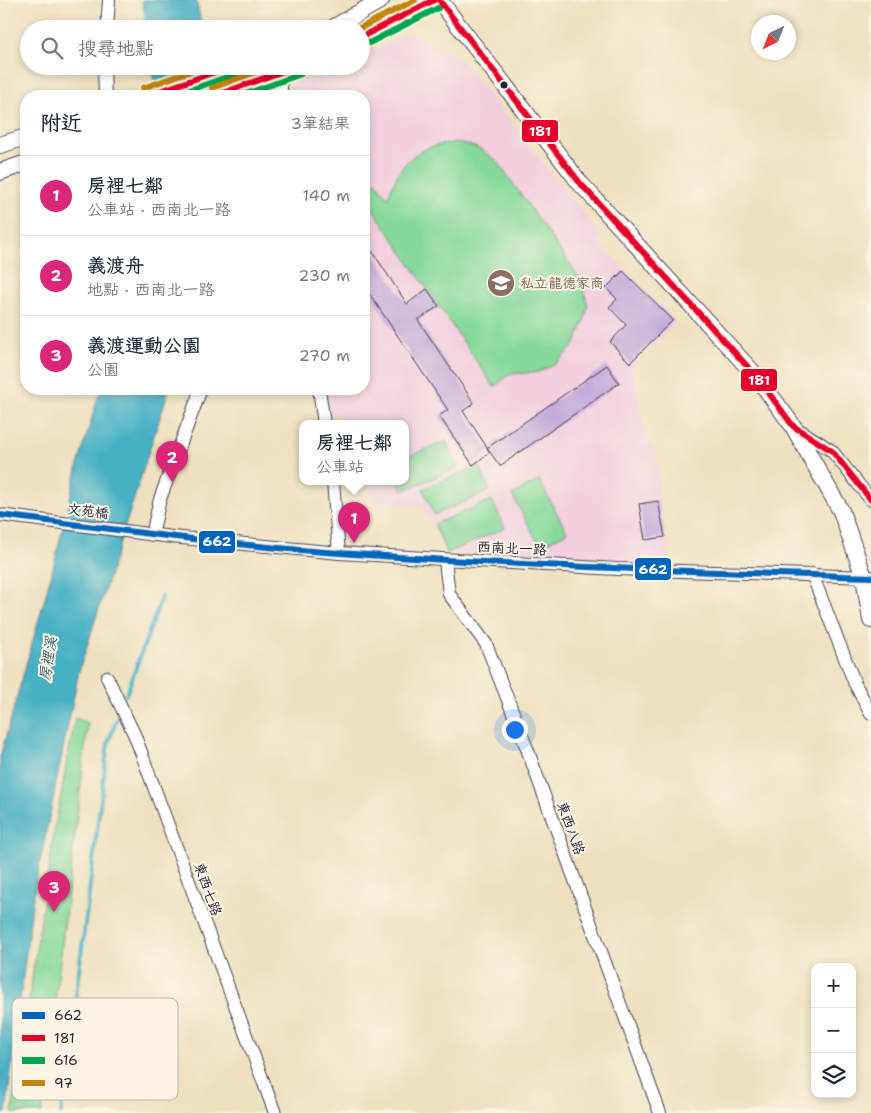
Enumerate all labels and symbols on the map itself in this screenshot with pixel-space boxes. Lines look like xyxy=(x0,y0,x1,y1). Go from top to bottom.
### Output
north arrow xyxy=(751,15,796,60)
unlabelled marker xyxy=(499,80,509,90)
line badge: 181 xyxy=(521,119,559,143)
text: 181 xyxy=(529,122,551,140)
school or university icon: 私立龍德家商 xyxy=(486,268,516,298)
place label: 私立龍德家商 xyxy=(520,274,604,292)
line badge: 181 xyxy=(740,368,778,392)
text: 181 xyxy=(748,371,770,389)
pin: 2 xyxy=(156,441,188,482)
street label: 文苑橋 xyxy=(66,500,110,522)
pin: 1 xyxy=(338,502,370,543)
line badge: 662 xyxy=(198,530,236,554)
text: 662 xyxy=(202,532,232,550)
street label: 西南北一路 xyxy=(477,537,547,559)
line badge: 662 xyxy=(634,557,672,581)
text: 662 xyxy=(638,560,668,578)
water label: 房裡溪 xyxy=(35,634,62,683)
your location xyxy=(502,717,528,743)
street label: 東西八路 xyxy=(553,799,589,857)
street label: 東西七路 xyxy=(190,860,226,918)
pin: 3 xyxy=(38,871,70,912)
legend xyxy=(12,998,178,1100)
text: 662 xyxy=(54,1006,82,1024)
text: 181 xyxy=(54,1029,75,1047)
text: 616 xyxy=(54,1051,78,1069)
text: 97 xyxy=(54,1074,73,1092)

